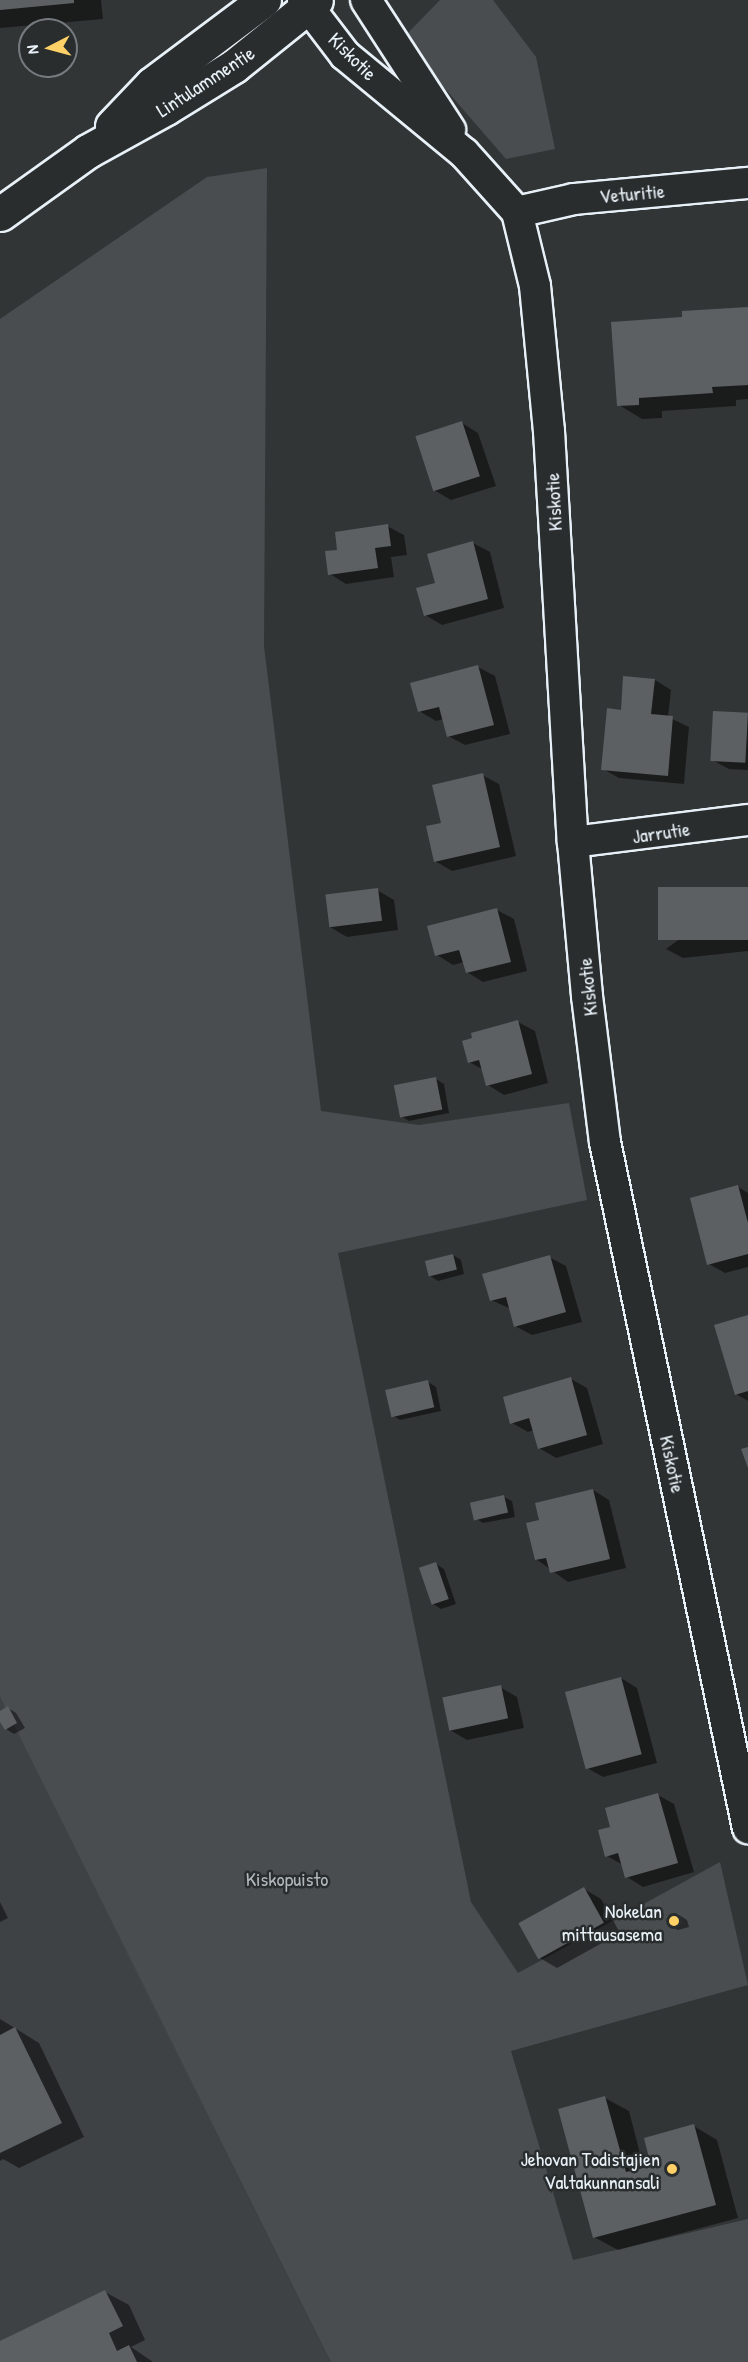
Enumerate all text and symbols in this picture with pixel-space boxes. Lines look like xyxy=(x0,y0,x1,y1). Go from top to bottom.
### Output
north arrow xyxy=(18,18,78,78)
street label: Kiskotie xyxy=(324,27,382,85)
street label: Lintulammentie xyxy=(151,40,259,122)
text: N xyxy=(21,44,43,55)
street label: Veturitie xyxy=(598,178,666,208)
street label: Kiskotie xyxy=(539,472,567,532)
street label: Jarrutie xyxy=(631,816,691,848)
street label: Kiskotie xyxy=(572,957,602,1017)
street label: Kiskotie xyxy=(655,1433,691,1495)
park label: Kiskopuisto xyxy=(246,1866,328,1890)
place label: Nokelan mittausasema xyxy=(562,1898,662,1945)
marker: Nokelan mittausasema xyxy=(667,1914,681,1928)
place label: Jehovan Todistajien Valtakunnansali xyxy=(520,2146,660,2193)
marker: Jehovan Todistajien Valtakunnansali xyxy=(665,2162,679,2176)

